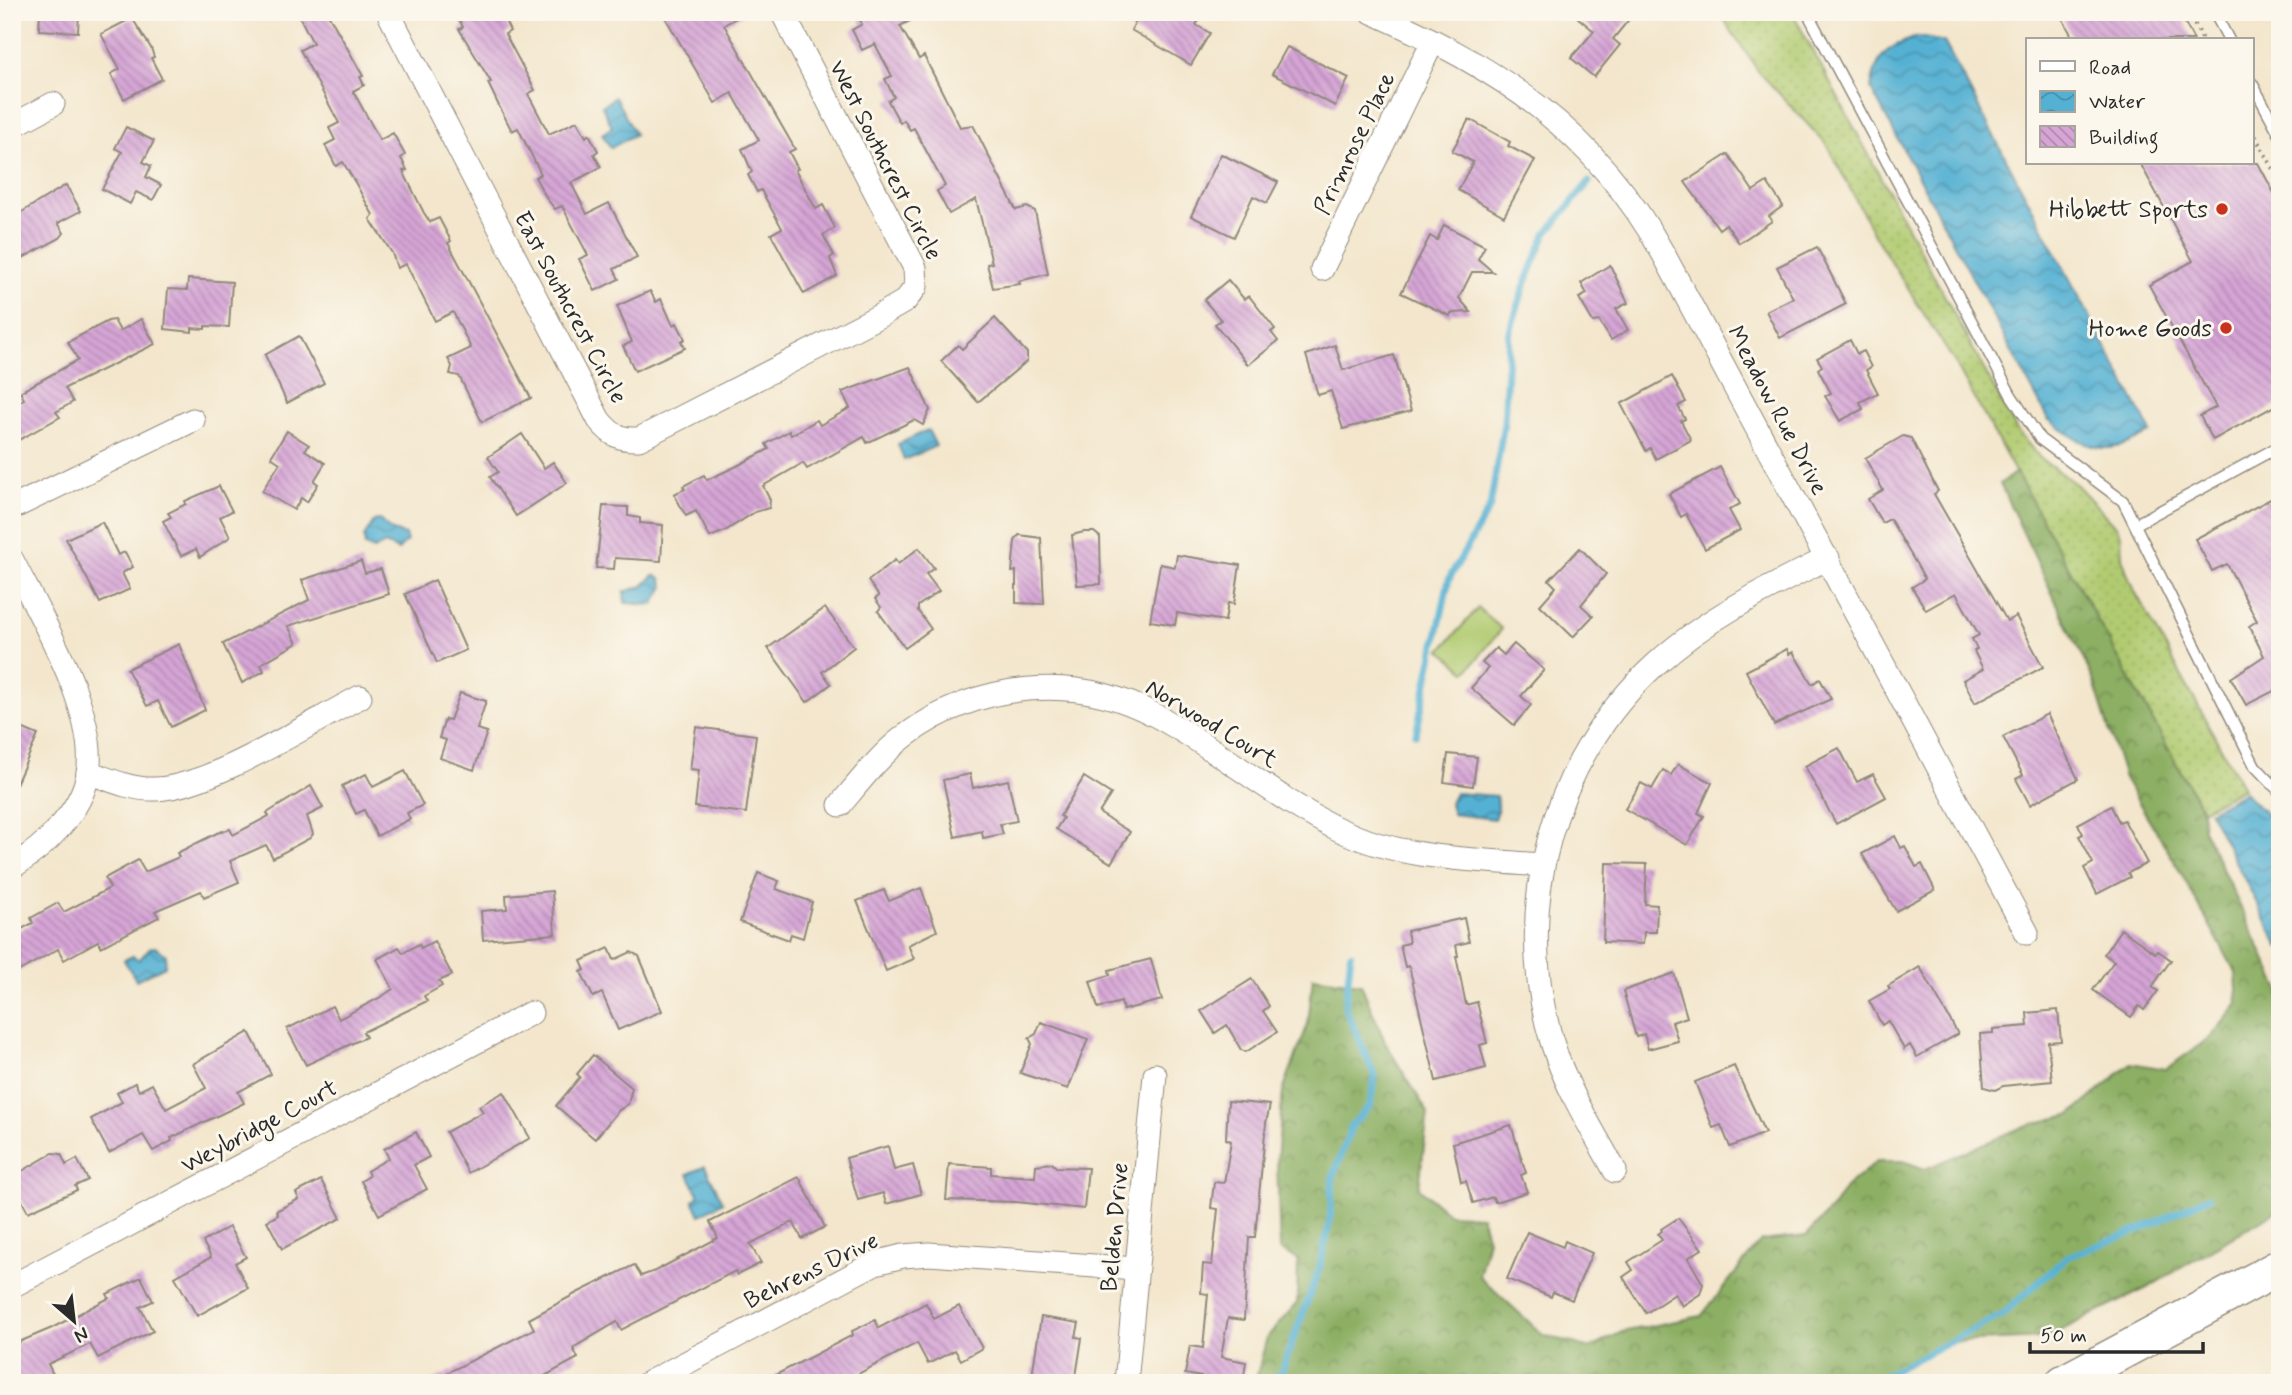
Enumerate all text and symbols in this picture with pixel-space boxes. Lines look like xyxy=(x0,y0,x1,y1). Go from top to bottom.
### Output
legend xyxy=(2026,38,2254,164)
text: Road xyxy=(2089,54,2131,82)
street label: West Southcrest Circle xyxy=(821,56,948,266)
street label: Primrose Place xyxy=(1307,67,1403,220)
text: Water xyxy=(2089,88,2145,116)
text: Building xyxy=(2089,124,2159,154)
place label: Hibbett Sports xyxy=(2049,195,2208,226)
marker: Hibbett Sports xyxy=(2214,201,2230,217)
street label: East Southcrest Circle xyxy=(506,206,633,409)
place label: Home Goods xyxy=(2089,314,2212,345)
marker: Home Goods xyxy=(2218,320,2234,336)
street label: Meadow Rue Drive xyxy=(1719,321,1834,501)
street label: Norwood Court xyxy=(1139,673,1283,776)
street label: Weybridge Court xyxy=(176,1073,344,1183)
street label: Belden Drive xyxy=(1094,1161,1137,1293)
street label: Behrens Drive xyxy=(739,1225,884,1317)
north arrow xyxy=(38,1286,108,1356)
scale bar xyxy=(2030,1311,2203,1355)
text: N xyxy=(70,1321,93,1349)
text: 50 m xyxy=(2040,1322,2087,1350)

